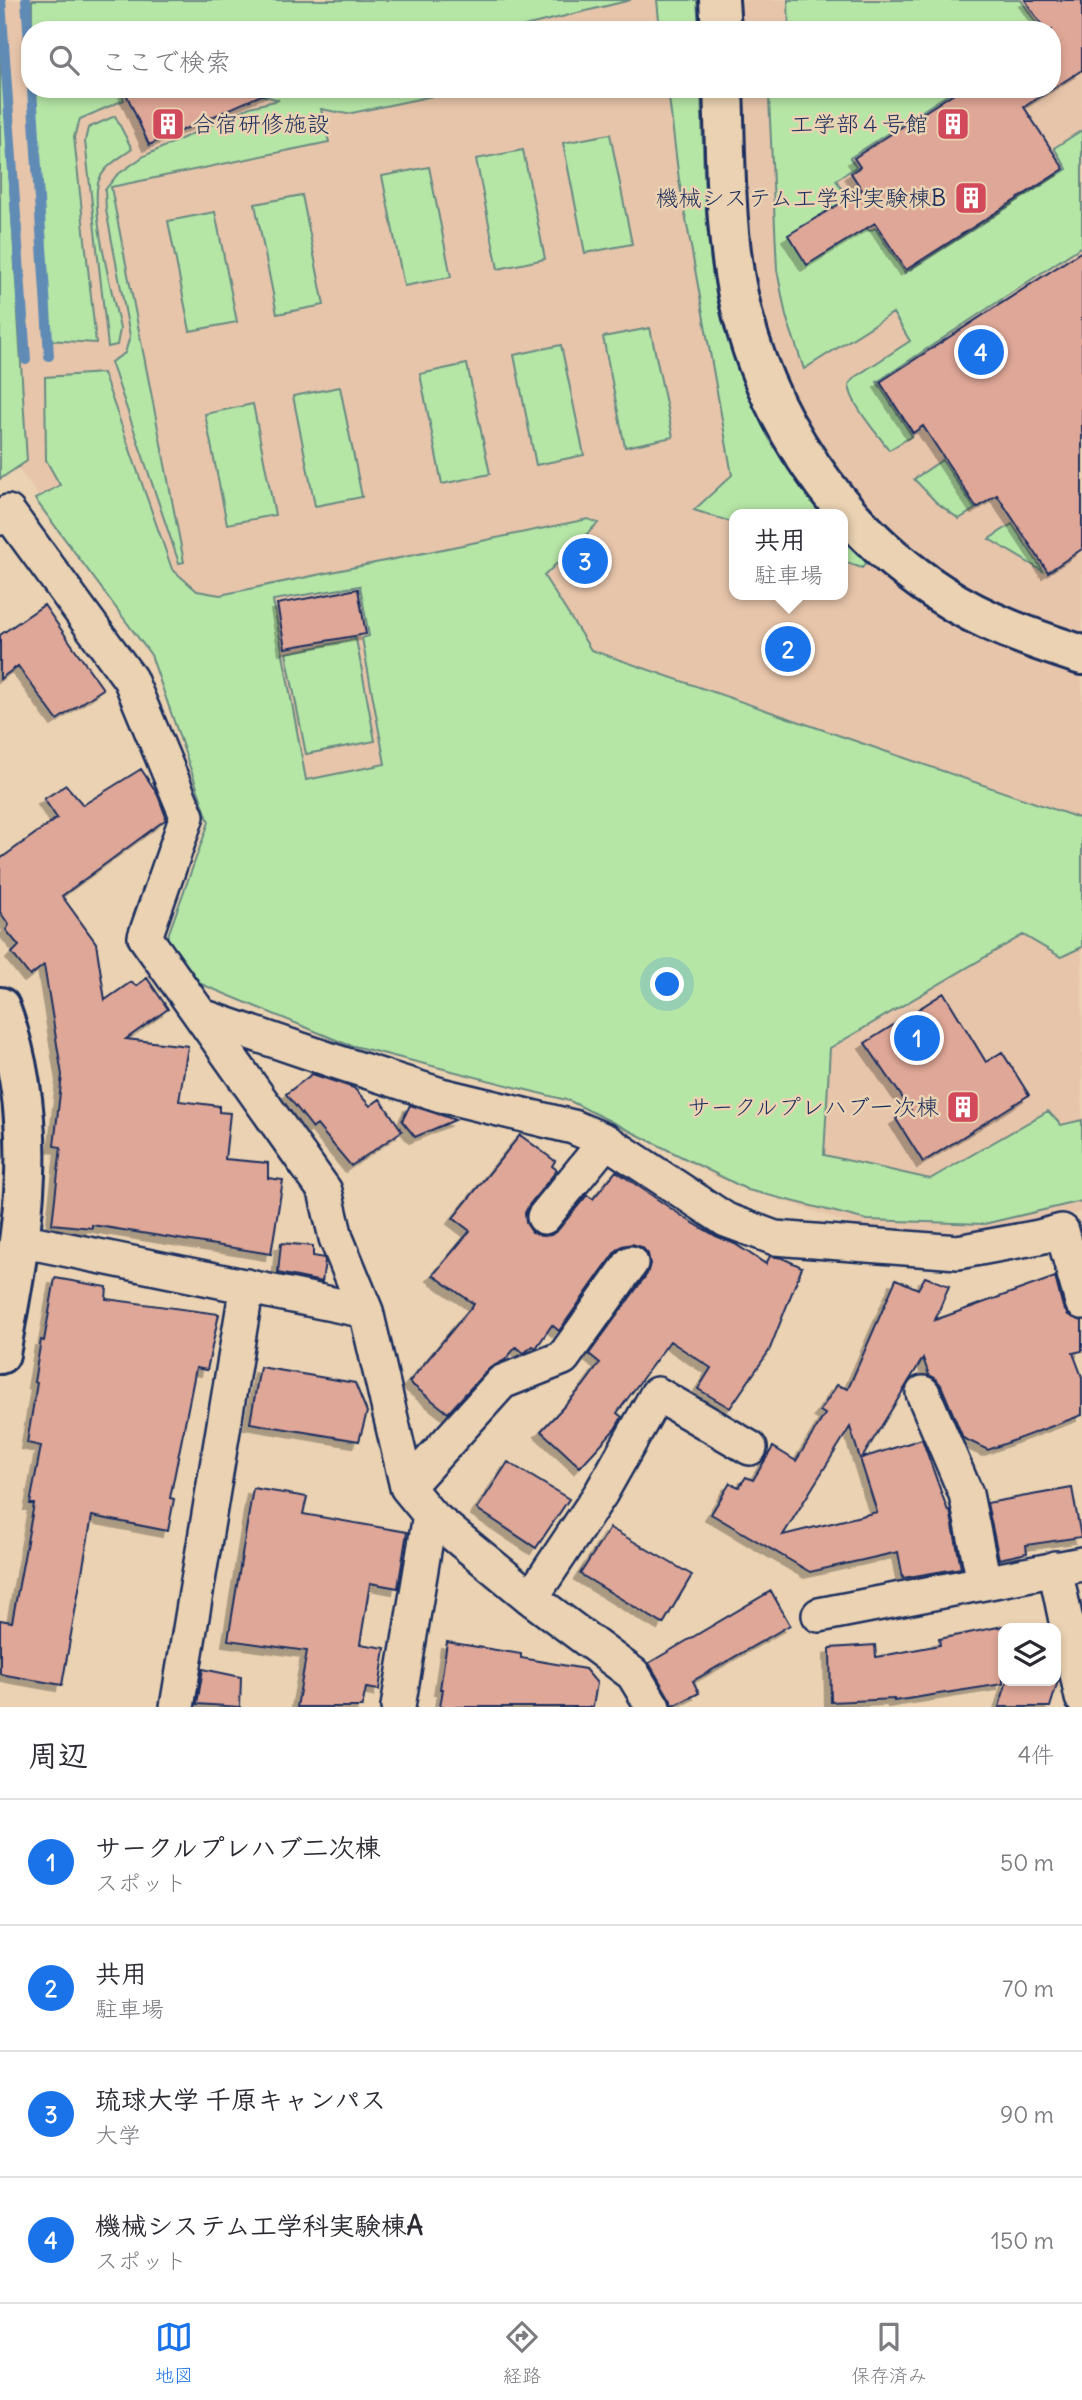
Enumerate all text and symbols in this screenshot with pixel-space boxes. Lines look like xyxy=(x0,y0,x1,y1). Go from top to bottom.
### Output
search box xyxy=(21,21,1061,98)
icon: search xyxy=(45,41,83,79)
text: ここで検索 xyxy=(101,45,231,78)
building icon: 合宿研修施設 xyxy=(149,105,187,143)
building icon: 工学部４号館 xyxy=(934,105,972,143)
place label: 合宿研修施設 xyxy=(192,109,330,138)
place label: 工学部４号館 xyxy=(790,109,928,138)
building icon: 機械システム工学科実験棟B xyxy=(952,179,990,217)
place label: 機械システム工学科実験棟B xyxy=(655,183,946,212)
pin: 4 xyxy=(958,326,1004,378)
popup xyxy=(729,509,848,600)
text: 共用 xyxy=(754,523,806,556)
pin: 3 xyxy=(562,535,608,587)
text: 駐車場 xyxy=(754,560,823,589)
pin: 2 xyxy=(765,623,811,675)
your location xyxy=(650,967,684,1001)
pin: 1 xyxy=(894,1012,940,1064)
building icon: サークルプレハブ一次棟 xyxy=(944,1088,982,1126)
place label: サークルプレハブ一次棟 xyxy=(687,1092,939,1121)
map controls xyxy=(998,1623,1061,1686)
button: layers xyxy=(998,1623,1061,1686)
text: 周辺 xyxy=(28,1736,88,1774)
text: 4件 xyxy=(1018,1740,1054,1769)
text: サークルプレハブ二次棟 xyxy=(95,1831,380,1864)
text: 1 xyxy=(46,1848,56,1877)
text: 50 m xyxy=(1000,1848,1054,1877)
text: スポット xyxy=(95,1868,187,1897)
text: 共用 xyxy=(95,1957,147,1990)
text: 2 xyxy=(45,1974,57,2003)
text: 70 m xyxy=(1002,1974,1054,2003)
text: 駐車場 xyxy=(95,1994,164,2023)
text: 琉球大学 千原キャンパス xyxy=(95,2083,386,2116)
text: 3 xyxy=(44,2100,58,2129)
text: 90 m xyxy=(1000,2100,1054,2129)
text: 大学 xyxy=(95,2120,141,2149)
text: 機械システム工学科実験棟A xyxy=(95,2209,423,2242)
text: 4 xyxy=(44,2226,58,2255)
text: 150 m xyxy=(991,2226,1054,2255)
text: スポット xyxy=(95,2246,187,2275)
tab: 地図 xyxy=(155,2318,193,2387)
tab: 経路 xyxy=(503,2318,541,2387)
tab: 保存済み xyxy=(851,2318,927,2387)

